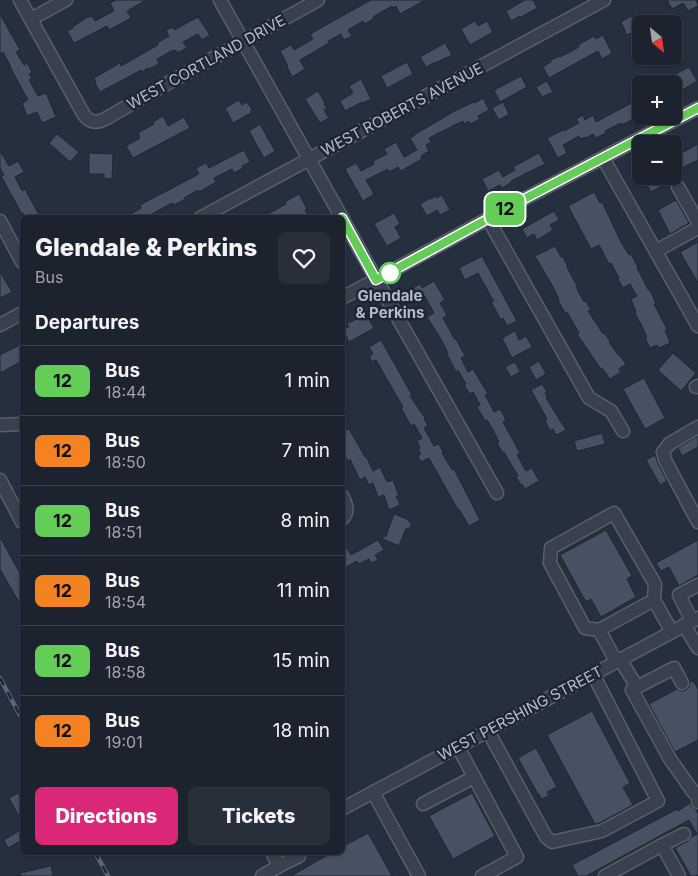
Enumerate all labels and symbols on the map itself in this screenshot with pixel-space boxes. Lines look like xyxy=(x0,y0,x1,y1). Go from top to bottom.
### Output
street label: WEST CORTLAND DRIVE xyxy=(123,11,289,113)
north arrow xyxy=(632,15,682,65)
street label: WEST ROBERTS AVENUE xyxy=(318,58,486,160)
line badge: 12 xyxy=(482,193,528,225)
marker: Glendale & Perkins xyxy=(379,262,401,284)
place label: Glendale & Perkins xyxy=(355,286,425,322)
street label: WEST PERSHING STREET xyxy=(434,661,606,765)

